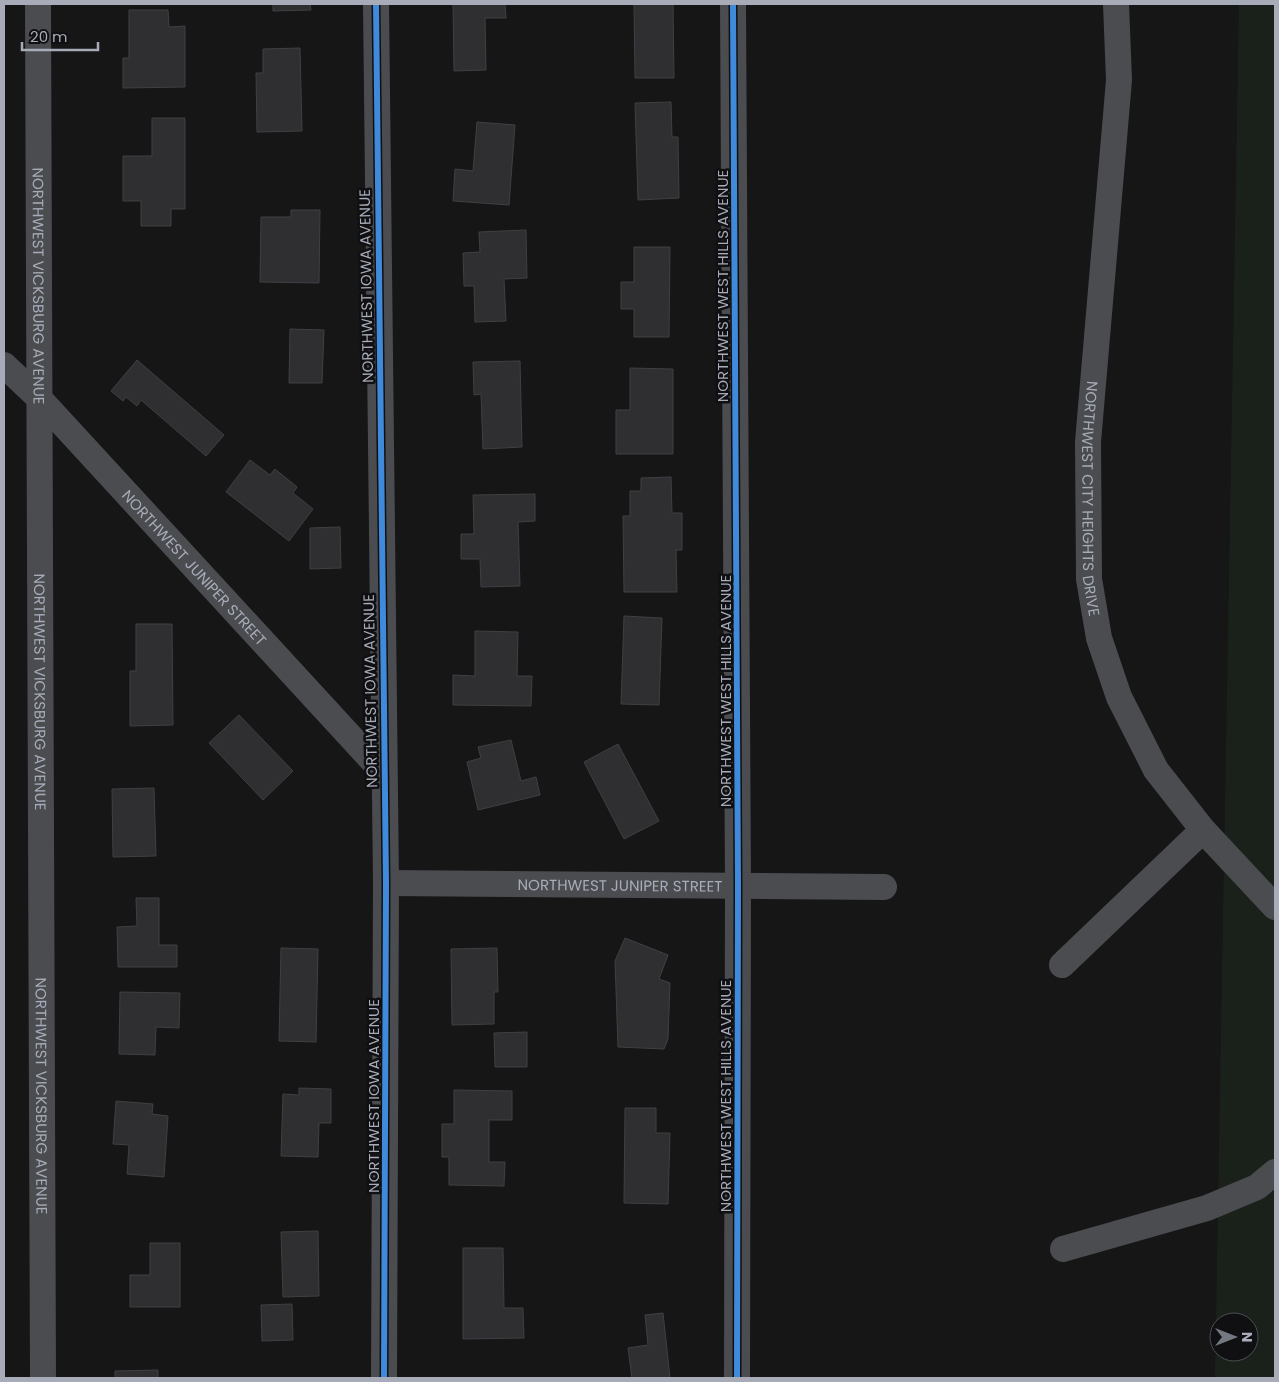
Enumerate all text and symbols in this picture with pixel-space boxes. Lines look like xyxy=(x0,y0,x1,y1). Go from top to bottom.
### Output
scale bar xyxy=(22,20,99,52)
text: 20 m xyxy=(30,26,68,47)
street label: NORTHWEST VICKSBURG AVENUE xyxy=(28,167,50,405)
street label: NORTHWEST WEST HILLS AVENUE xyxy=(712,170,733,402)
street label: NORTHWEST IOWA AVENUE xyxy=(354,189,378,383)
street label: NORTHWEST CITY HEIGHTS DRIVE xyxy=(1077,380,1106,618)
street label: NORTHWEST JUNIPER STREET xyxy=(118,485,272,650)
street label: NORTHWEST VICKSBURG AVENUE xyxy=(30,573,51,811)
street label: NORTHWEST WEST HILLS AVENUE xyxy=(715,575,736,807)
street label: NORTHWEST IOWA AVENUE xyxy=(358,594,382,788)
street label: NORTHWEST JUNIPER STREET xyxy=(518,874,722,896)
street label: NORTHWEST VICKSBURG AVENUE xyxy=(31,977,53,1215)
street label: NORTHWEST WEST HILLS AVENUE xyxy=(715,980,736,1212)
street label: NORTHWEST IOWA AVENUE xyxy=(363,999,384,1193)
north arrow xyxy=(1209,1312,1259,1362)
text: N xyxy=(1237,1332,1257,1342)

